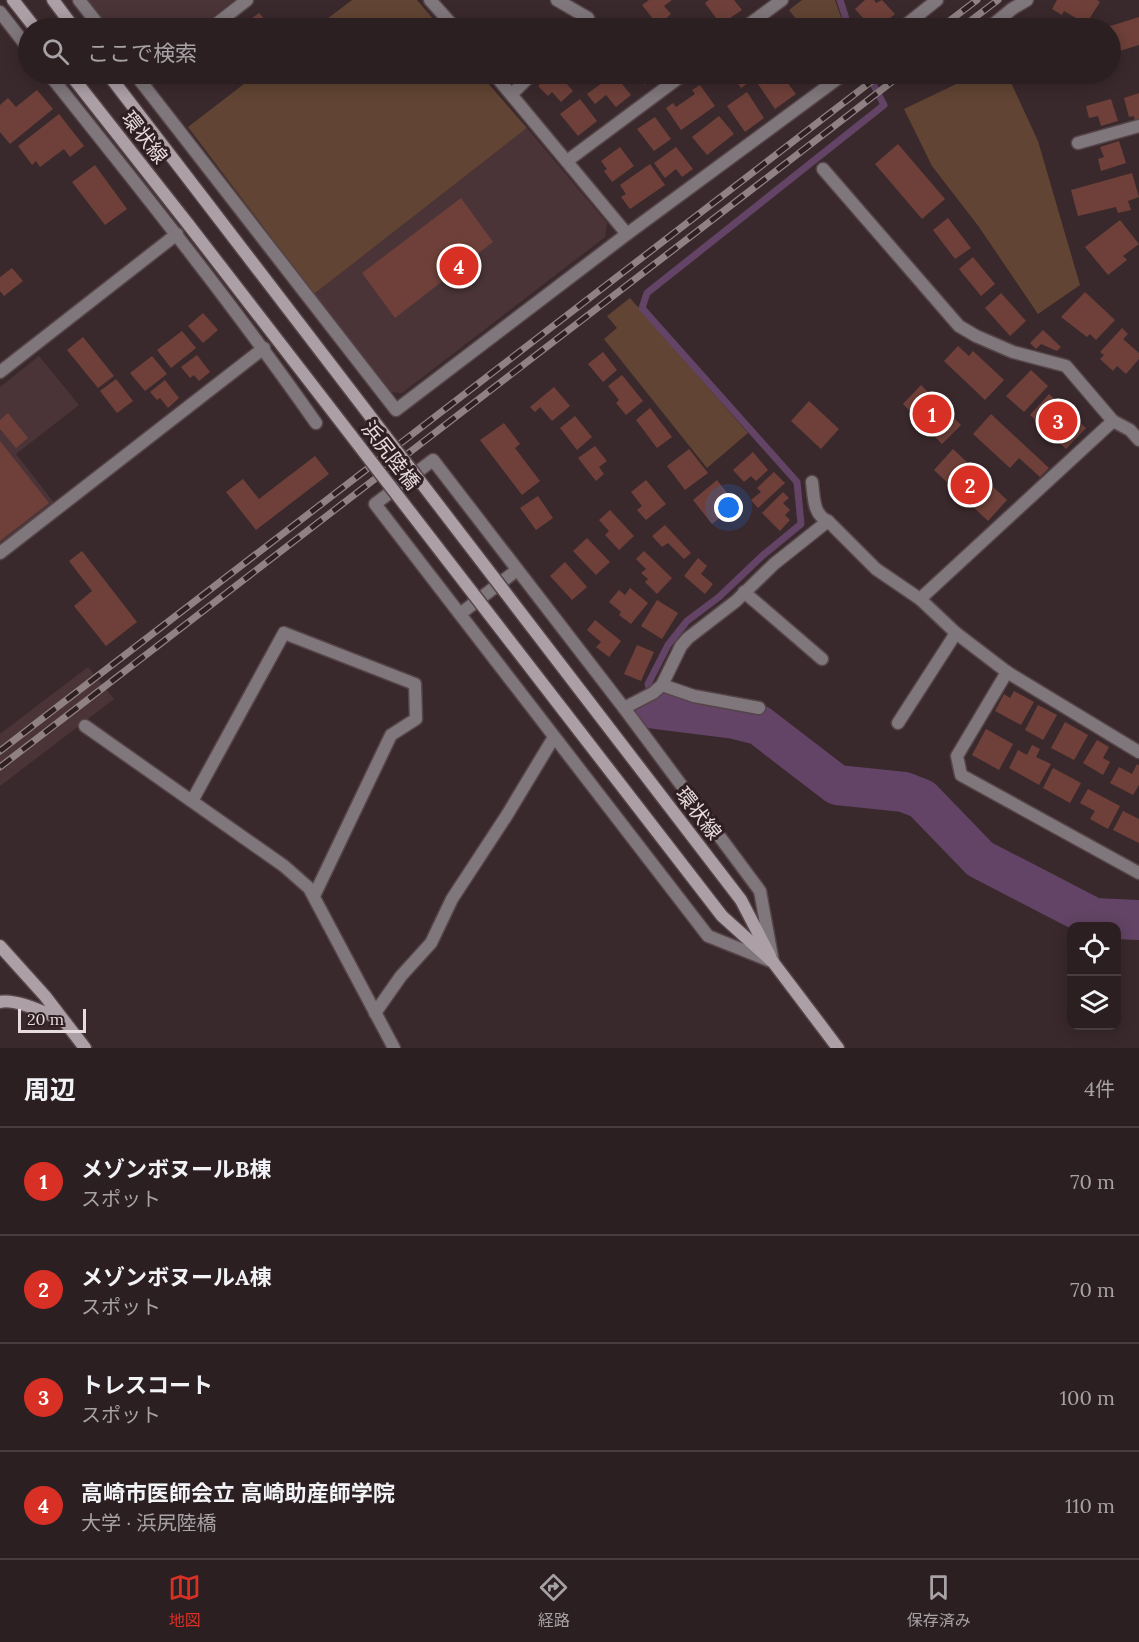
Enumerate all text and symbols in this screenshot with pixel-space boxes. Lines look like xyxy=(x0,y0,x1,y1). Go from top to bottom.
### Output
search box xyxy=(18,18,1121,84)
icon: search xyxy=(39,35,72,68)
text: ここで検索 xyxy=(87,39,197,67)
street label: 環状線 xyxy=(117,106,173,168)
pin: 4 xyxy=(440,244,478,288)
pin: 1 xyxy=(912,392,952,436)
pin: 3 xyxy=(1038,398,1078,444)
street label: 浜尻陸橋 xyxy=(357,416,425,494)
pin: 2 xyxy=(950,462,990,508)
your location xyxy=(714,493,743,522)
street label: 環状線 xyxy=(671,782,727,844)
map controls xyxy=(1067,922,1121,1030)
button: locate xyxy=(1067,922,1121,976)
button: layers xyxy=(1067,976,1121,1030)
scale bar xyxy=(18,1006,86,1034)
text: 20 m xyxy=(27,1009,64,1029)
text: 周辺 xyxy=(24,1073,76,1106)
text: 4件 xyxy=(1084,1076,1115,1101)
text: メゾンボヌールB棟 xyxy=(81,1155,272,1183)
text: 1 xyxy=(39,1169,48,1194)
text: 70 m xyxy=(1070,1169,1115,1194)
text: スポット xyxy=(81,1186,161,1211)
text: メゾンボヌールA棟 xyxy=(81,1263,272,1291)
text: 2 xyxy=(38,1277,49,1302)
text: 70 m xyxy=(1070,1277,1115,1302)
text: スポット xyxy=(81,1294,161,1319)
text: トレスコート xyxy=(81,1371,213,1399)
text: 3 xyxy=(38,1385,49,1410)
text: 100 m xyxy=(1060,1385,1115,1410)
text: スポット xyxy=(81,1402,161,1427)
text: 高崎市医師会立 高崎助産師学院 xyxy=(81,1479,395,1507)
text: 4 xyxy=(38,1493,49,1518)
text: 110 m xyxy=(1065,1493,1115,1518)
text: 大学 · 浜尻陸橋 xyxy=(81,1510,217,1535)
tab: 地図 xyxy=(168,1571,201,1631)
tab: 経路 xyxy=(537,1571,570,1631)
tab: 保存済み xyxy=(907,1571,971,1631)

